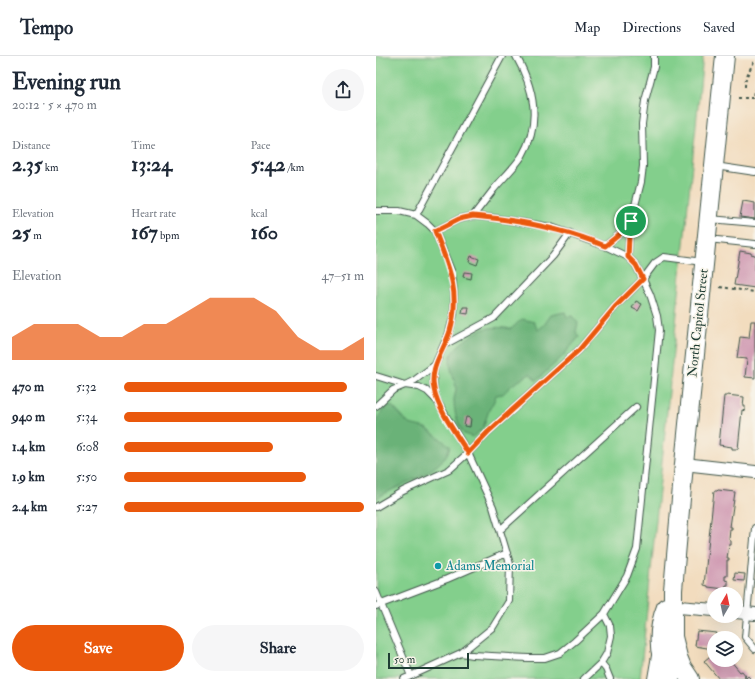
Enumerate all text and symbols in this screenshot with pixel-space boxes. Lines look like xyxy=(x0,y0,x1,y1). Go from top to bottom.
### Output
text: Tempo xyxy=(20,16,73,40)
text: Map xyxy=(574,19,600,36)
text: Directions xyxy=(622,19,681,36)
text: Saved xyxy=(703,19,735,36)
text: Evening run xyxy=(12,68,121,96)
button: share xyxy=(322,69,364,111)
text: 20:12 · 5 × 470 m xyxy=(12,97,97,113)
text: Distance xyxy=(12,139,50,152)
text: Time xyxy=(131,139,155,152)
text: Pace xyxy=(251,139,270,152)
text: 2.35 xyxy=(12,152,43,177)
text: 13:24 xyxy=(131,152,172,177)
text: 5:42 xyxy=(251,152,285,177)
text: km xyxy=(43,161,59,174)
text: /km xyxy=(285,161,304,174)
pin xyxy=(614,204,648,238)
text: Elevation xyxy=(12,207,54,220)
text: Heart rate xyxy=(131,207,176,220)
text: kcal xyxy=(251,207,268,220)
icon: arrive xyxy=(620,210,642,232)
text: 25 xyxy=(12,220,31,245)
text: 167 xyxy=(131,220,158,245)
text: 160 xyxy=(251,220,278,245)
text: m xyxy=(31,229,42,242)
text: bpm xyxy=(158,229,179,242)
text: Elevation xyxy=(12,268,62,284)
text: 47–51 m xyxy=(322,268,364,284)
street label: North Capitol Street xyxy=(684,268,713,378)
text: 470 m xyxy=(12,379,44,395)
text: 5:32 xyxy=(76,379,97,395)
text: 940 m xyxy=(12,409,45,425)
text: 5:34 xyxy=(76,409,97,425)
text: 1.4 km xyxy=(12,439,45,455)
text: 6:08 xyxy=(76,439,99,455)
text: 1.9 km xyxy=(12,469,45,485)
text: 5:50 xyxy=(76,469,97,485)
text: 2.4 km xyxy=(12,499,47,515)
text: 5:27 xyxy=(76,499,97,515)
place label: Adams Memorial xyxy=(445,558,535,574)
marker: Adams Memorial xyxy=(433,561,443,571)
north arrow xyxy=(707,587,743,623)
map controls xyxy=(707,587,743,667)
button: Save xyxy=(12,625,184,671)
button: Share xyxy=(192,625,364,671)
button: layers xyxy=(707,631,743,667)
scale bar xyxy=(388,651,469,670)
text: 50 m xyxy=(394,653,415,666)

